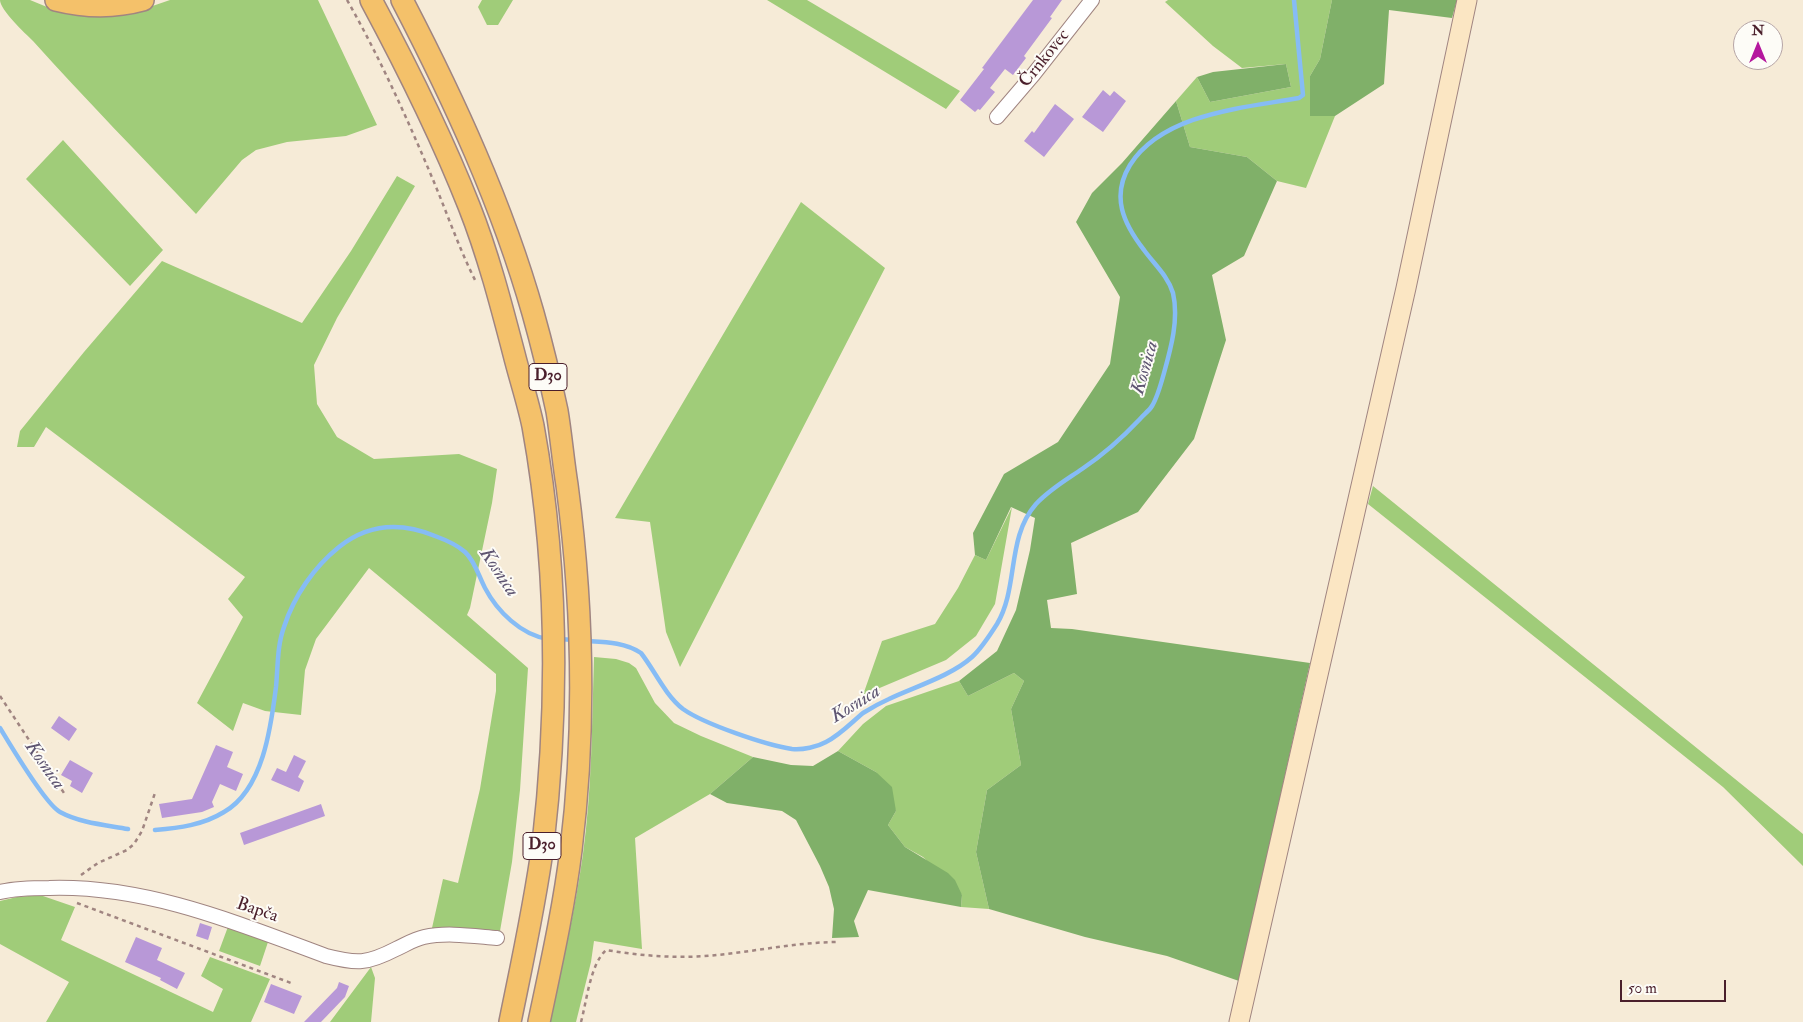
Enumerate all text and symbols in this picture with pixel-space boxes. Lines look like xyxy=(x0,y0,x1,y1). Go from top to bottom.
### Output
north arrow xyxy=(1733,20,1783,70)
text: N xyxy=(1752,22,1764,39)
street label: Črnkovec xyxy=(1015,26,1075,92)
water label: Kosnica xyxy=(1128,339,1164,397)
road number: D30 xyxy=(529,364,567,391)
water label: Kosnica xyxy=(473,544,523,602)
water label: Kosnica xyxy=(827,681,885,729)
water label: Kosnica xyxy=(19,737,69,795)
road number: D30 xyxy=(523,832,561,859)
street label: Bapča xyxy=(233,894,281,928)
scale bar xyxy=(1623,970,1729,1002)
text: 50 m xyxy=(1628,979,1657,998)

